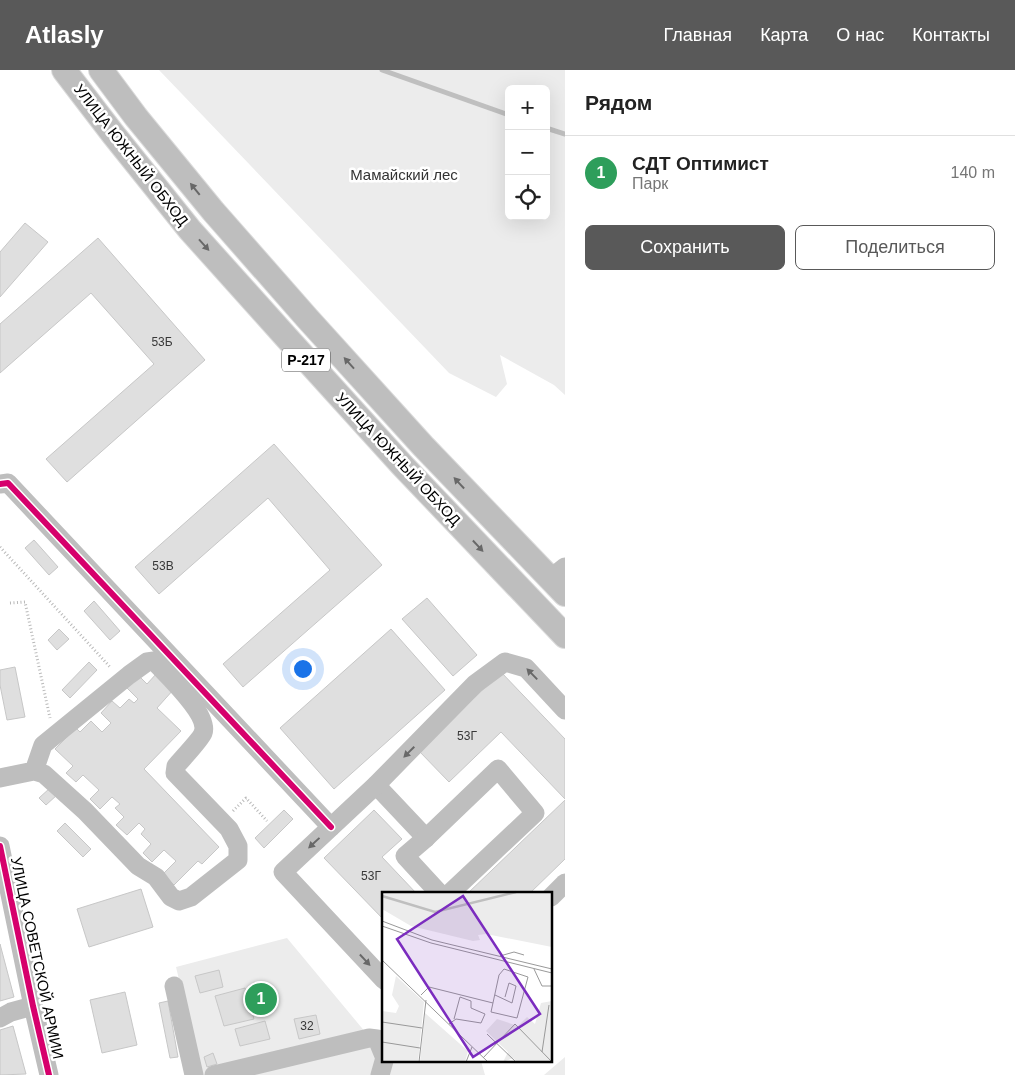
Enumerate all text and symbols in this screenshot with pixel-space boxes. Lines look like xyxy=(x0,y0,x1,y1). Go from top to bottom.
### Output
text: Atlasly xyxy=(25,21,104,48)
text: Главная xyxy=(664,25,732,45)
text: Карта xyxy=(760,25,808,45)
text: О нас xyxy=(836,25,884,45)
text: Контакты xyxy=(912,25,990,45)
street label: УЛИЦА ЮЖНЫЙ ОБХОД xyxy=(71,81,192,229)
map controls xyxy=(505,85,550,220)
button: + xyxy=(505,85,550,130)
text: Рядом xyxy=(585,91,652,114)
button: − xyxy=(505,130,550,175)
text: СДТ Оптимист xyxy=(632,153,769,174)
text: 1 xyxy=(597,164,605,181)
text: 140 m xyxy=(951,164,995,181)
park label: Мамайский лес xyxy=(350,166,458,183)
button: locate xyxy=(505,175,550,220)
text: Парк xyxy=(632,175,668,192)
one-way arrow xyxy=(189,183,200,196)
button: Сохранить xyxy=(585,225,785,270)
button: Поделиться xyxy=(795,225,995,270)
one-way arrow xyxy=(198,238,210,250)
house number: 53Б xyxy=(151,335,173,349)
road number: Р-217 xyxy=(282,348,330,372)
one-way arrow xyxy=(343,358,355,370)
street label: УЛИЦА ЮЖНЫЙ ОБХОД xyxy=(333,389,464,528)
one-way arrow xyxy=(453,477,465,489)
one-way arrow xyxy=(472,539,484,551)
house number: 53В xyxy=(152,559,174,573)
your location xyxy=(290,656,316,682)
one-way arrow xyxy=(526,668,538,680)
house number: 53Г xyxy=(457,729,477,743)
one-way arrow xyxy=(403,745,415,757)
one-way arrow xyxy=(309,837,321,849)
street label: УЛИЦА СОВЕТСКОЙ АРМИИ xyxy=(8,855,67,1061)
house number: 53Г xyxy=(361,869,381,883)
inset map xyxy=(382,892,552,1062)
one-way arrow xyxy=(359,953,371,965)
pin: 1 xyxy=(245,980,277,1018)
house number: 32 xyxy=(300,1019,314,1033)

